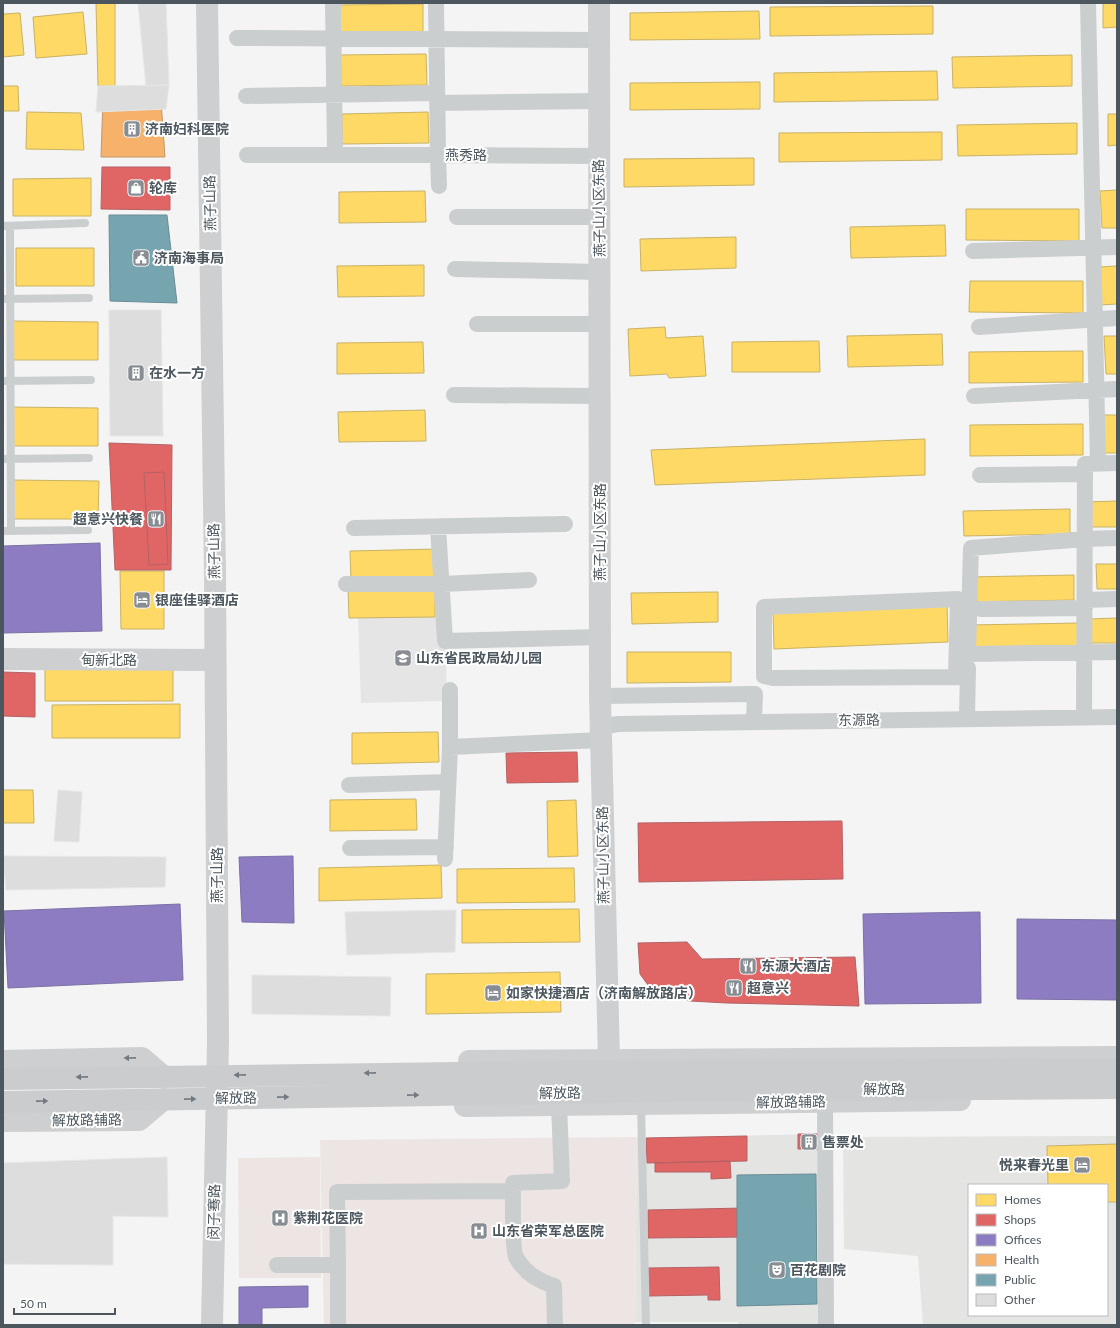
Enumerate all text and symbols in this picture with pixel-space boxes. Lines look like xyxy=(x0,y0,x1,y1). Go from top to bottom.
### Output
building icon: 济南妇科医院 xyxy=(122,119,142,139)
place label: 济南妇科医院 xyxy=(145,120,229,137)
street label: 燕秀路 xyxy=(445,146,487,163)
street label: 燕子山小区东路 xyxy=(589,159,608,257)
street label: 燕子山路 xyxy=(201,175,218,231)
shop icon: 轮库 xyxy=(126,178,146,198)
place label: 轮库 xyxy=(149,179,177,196)
public building icon: 济南海事局 xyxy=(131,248,151,268)
place label: 济南海事局 xyxy=(154,249,224,266)
building icon: 在水一方 xyxy=(126,363,146,383)
place label: 在水一方 xyxy=(149,364,205,381)
street label: 燕子山小区东路 xyxy=(591,483,608,581)
restaurant icon: 超意兴快餐 xyxy=(146,509,166,529)
place label: 超意兴快餐 xyxy=(73,510,143,527)
street label: 燕子山路 xyxy=(205,523,222,579)
hotel icon: 银座佳驿酒店 xyxy=(132,590,152,610)
place label: 银座佳驿酒店 xyxy=(155,591,239,608)
school or university icon: 山东省民政局幼儿园 xyxy=(393,648,413,668)
place label: 山东省民政局幼儿园 xyxy=(416,649,542,666)
street label: 甸新北路 xyxy=(81,651,137,668)
street label: 东源路 xyxy=(838,711,880,728)
street label: 燕子山小区东路 xyxy=(593,806,612,904)
street label: 燕子山路 xyxy=(208,847,225,903)
restaurant icon: 东源大酒店 xyxy=(738,956,758,976)
place label: 东源大酒店 xyxy=(761,957,831,974)
restaurant icon: 超意兴 xyxy=(724,978,744,998)
place label: 超意兴 xyxy=(747,979,789,996)
hotel icon: 如家快捷酒店（济南解放路店） xyxy=(483,983,503,1003)
place label: 如家快捷酒店（济南解放路店） xyxy=(506,984,702,1001)
one-way arrow xyxy=(124,1055,136,1062)
one-way arrow xyxy=(363,1070,376,1076)
one-way arrow xyxy=(233,1072,246,1078)
one-way arrow xyxy=(76,1074,88,1081)
street label: 解放路 xyxy=(863,1080,905,1097)
street label: 解放路 xyxy=(539,1084,581,1101)
street label: 解放路 xyxy=(215,1089,257,1106)
one-way arrow xyxy=(407,1092,420,1098)
street label: 解放路辅路 xyxy=(756,1092,826,1111)
one-way arrow xyxy=(277,1094,290,1100)
one-way arrow xyxy=(184,1096,197,1102)
one-way arrow xyxy=(36,1098,49,1104)
street label: 解放路辅路 xyxy=(52,1110,122,1129)
building icon: 售票处 xyxy=(799,1132,819,1152)
place label: 售票处 xyxy=(822,1133,864,1150)
hotel icon: 悦来春光里 xyxy=(1072,1155,1092,1175)
place label: 悦来春光里 xyxy=(999,1156,1069,1173)
street label: 闵子骞路 xyxy=(205,1184,222,1240)
legend xyxy=(968,1184,1108,1316)
text: Homes xyxy=(1004,1192,1041,1207)
hospital icon: 紫荆花医院 xyxy=(270,1208,290,1228)
place label: 紫荆花医院 xyxy=(293,1209,363,1226)
text: Shops xyxy=(1004,1212,1036,1227)
hospital icon: 山东省荣军总医院 xyxy=(469,1221,489,1241)
place label: 山东省荣军总医院 xyxy=(492,1222,604,1239)
text: Offices xyxy=(1004,1232,1041,1247)
text: Health xyxy=(1004,1252,1039,1267)
theatre icon: 百花剧院 xyxy=(767,1260,787,1280)
place label: 百花剧院 xyxy=(790,1261,846,1278)
text: Public xyxy=(1004,1272,1036,1287)
scale bar xyxy=(14,1290,115,1316)
text: Other xyxy=(1004,1292,1036,1307)
text: 50 m xyxy=(20,1296,47,1311)

